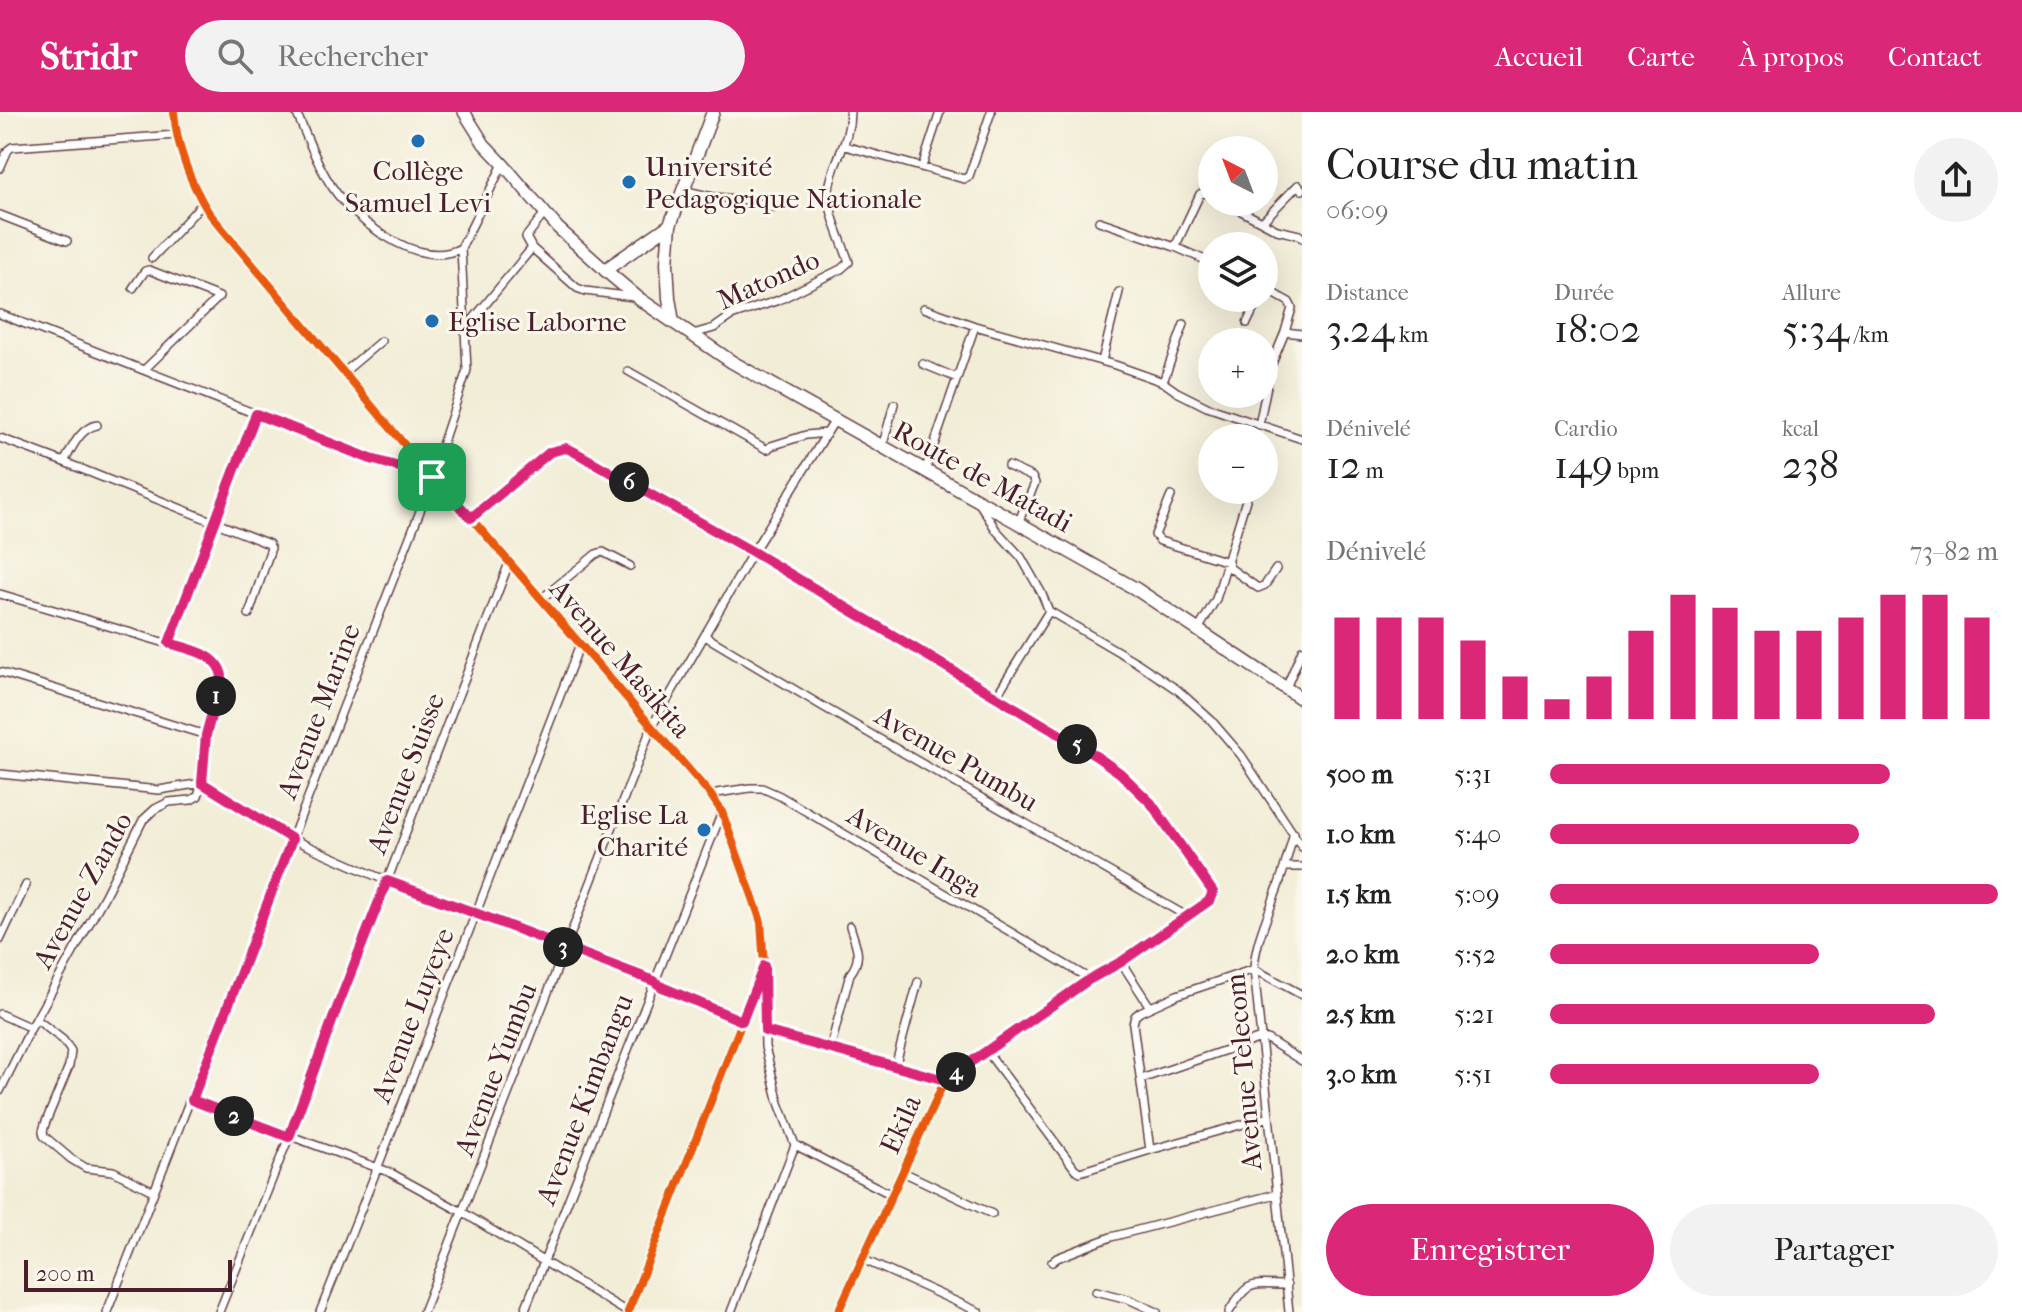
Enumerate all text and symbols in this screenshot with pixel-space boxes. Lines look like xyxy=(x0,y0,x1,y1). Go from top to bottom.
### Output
search box xyxy=(185,20,745,92)
text: Stridr xyxy=(40,34,137,79)
icon: search xyxy=(213,34,257,78)
text: Rechercher xyxy=(277,39,428,74)
text: Accueil xyxy=(1495,40,1583,73)
text: Carte xyxy=(1627,40,1695,73)
text: À propos xyxy=(1739,40,1844,73)
text: Contact xyxy=(1888,40,1982,73)
marker: Collège Samuel Levi xyxy=(409,132,427,150)
north arrow xyxy=(1198,136,1278,216)
map controls xyxy=(1198,136,1278,504)
button: share xyxy=(1914,138,1998,222)
text: Course du matin xyxy=(1326,139,1638,190)
place label: Université Pedagogique Nationale xyxy=(645,150,922,215)
place label: Collège Samuel Levi xyxy=(345,154,491,219)
marker: Université Pedagogique Nationale xyxy=(620,173,638,191)
text: 06:09 xyxy=(1326,195,1389,226)
button: layers xyxy=(1198,232,1278,312)
street label: Matondo xyxy=(712,242,824,317)
text: Distance xyxy=(1326,280,1409,306)
text: Durée xyxy=(1554,280,1614,306)
text: Allure xyxy=(1782,280,1841,306)
place label: Eglise Laborne xyxy=(448,305,627,338)
text: 3.24 xyxy=(1326,306,1394,352)
text: 18:02 xyxy=(1554,306,1641,352)
text: 5:34 xyxy=(1782,306,1849,352)
marker: Eglise Laborne xyxy=(423,312,441,330)
text: km xyxy=(1394,322,1429,348)
text: /km xyxy=(1849,322,1889,348)
button: + xyxy=(1198,328,1278,408)
street label: Route de Matadi xyxy=(887,414,1078,539)
text: Dénivelé xyxy=(1326,416,1411,442)
text: Cardio xyxy=(1554,416,1618,442)
text: kcal xyxy=(1782,416,1819,442)
button: − xyxy=(1198,424,1278,504)
text: 12 xyxy=(1326,442,1361,488)
text: 149 xyxy=(1554,442,1613,488)
text: 238 xyxy=(1782,442,1839,488)
pin xyxy=(398,443,466,511)
icon: arrive xyxy=(410,455,454,499)
text: m xyxy=(1361,458,1384,484)
text: bpm xyxy=(1613,458,1659,484)
pin: 6 xyxy=(609,462,649,502)
text: 6 xyxy=(623,469,635,495)
text: Dénivelé xyxy=(1326,536,1426,567)
text: 73–82 m xyxy=(1910,536,1998,567)
street label: Avenue Masikita xyxy=(542,572,699,745)
street label: Avenue Marine xyxy=(270,619,367,804)
pin: 1 xyxy=(196,676,236,716)
text: 1 xyxy=(212,683,220,709)
street label: Avenue Suisse xyxy=(359,688,451,859)
street label: Avenue Pumbu xyxy=(869,698,1044,818)
pin: 5 xyxy=(1057,724,1097,764)
text: 5 xyxy=(1072,731,1082,757)
text: 500 m xyxy=(1326,759,1393,790)
text: 5:31 xyxy=(1454,759,1491,790)
place label: Eglise La Charité xyxy=(580,798,689,863)
street label: Avenue Inga xyxy=(840,798,989,905)
street label: Avenue Zando xyxy=(25,806,139,975)
text: 1.0 km xyxy=(1326,819,1395,850)
text: 5:40 xyxy=(1454,819,1501,850)
marker: Eglise La Charité xyxy=(695,821,713,839)
text: 1.5 km xyxy=(1326,879,1391,910)
text: 5:09 xyxy=(1454,879,1500,910)
street label: Avenue Luyeye xyxy=(364,923,461,1108)
pin: 3 xyxy=(543,927,583,967)
text: 3 xyxy=(558,934,568,960)
text: 2.0 km xyxy=(1326,939,1399,970)
text: 5:52 xyxy=(1454,939,1496,970)
street label: Avenue Telecom xyxy=(1218,971,1269,1173)
street label: Avenue Yumbu xyxy=(447,978,544,1161)
street label: Avenue Kimbangu xyxy=(529,989,640,1210)
text: 2.5 km xyxy=(1326,999,1395,1030)
text: 5:21 xyxy=(1454,999,1494,1030)
pin: 4 xyxy=(936,1052,976,1092)
text: 4 xyxy=(950,1059,963,1085)
text: 3.0 km xyxy=(1326,1059,1397,1090)
text: 5:51 xyxy=(1454,1059,1492,1090)
street label: Ekila xyxy=(873,1089,928,1159)
pin: 2 xyxy=(214,1096,254,1136)
text: 2 xyxy=(228,1103,240,1129)
button: Enregistrer xyxy=(1326,1204,1654,1296)
button: Partager xyxy=(1670,1204,1998,1296)
scale bar xyxy=(24,1256,232,1292)
text: 200 m xyxy=(36,1261,95,1287)

